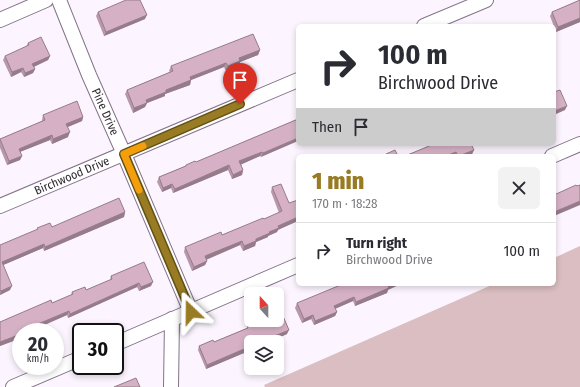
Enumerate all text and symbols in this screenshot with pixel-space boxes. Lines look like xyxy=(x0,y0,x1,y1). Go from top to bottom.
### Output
text: 100 m xyxy=(378,38,448,71)
icon: right xyxy=(312,40,364,92)
pin xyxy=(223,63,257,104)
icon: arrive xyxy=(229,69,251,91)
text: Birchwood Drive xyxy=(378,72,498,94)
street label: Pine Drive xyxy=(89,86,122,137)
icon: arrive xyxy=(350,116,372,138)
text: Then xyxy=(312,118,342,136)
street label: Birchwood Drive xyxy=(32,154,112,198)
text: 1 min xyxy=(312,167,364,195)
button: close xyxy=(498,167,540,209)
text: 170 m · 18:28 xyxy=(312,196,377,211)
text: Turn right xyxy=(346,234,407,252)
icon: right xyxy=(312,240,334,262)
text: 100 m xyxy=(503,242,540,260)
text: Birchwood Drive xyxy=(346,252,433,267)
north arrow xyxy=(244,287,284,327)
map controls xyxy=(244,287,284,375)
position arrow xyxy=(170,291,212,333)
speed limit sign: 30 xyxy=(72,323,124,375)
text: 20 xyxy=(28,332,48,356)
button: layers xyxy=(244,335,284,375)
text: km/h xyxy=(27,353,49,365)

